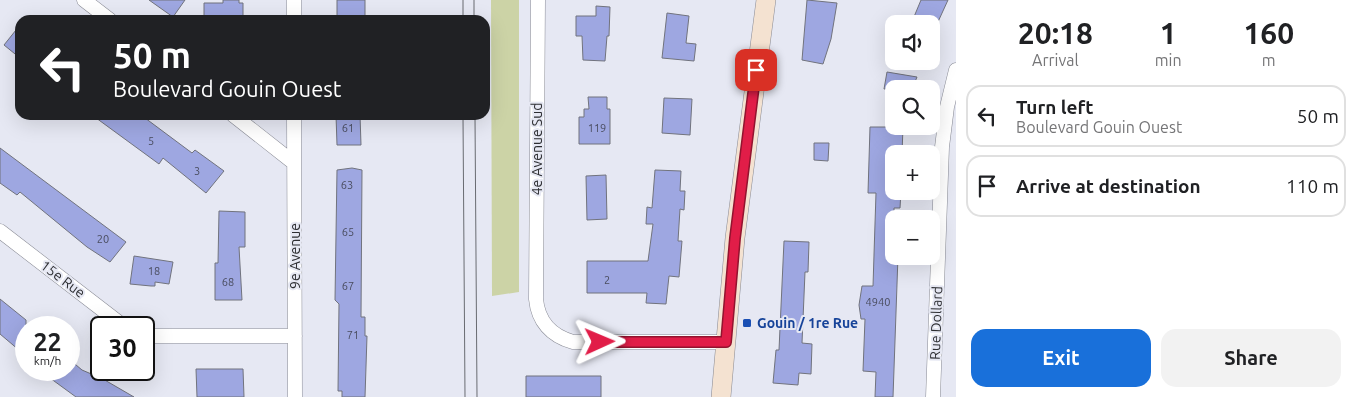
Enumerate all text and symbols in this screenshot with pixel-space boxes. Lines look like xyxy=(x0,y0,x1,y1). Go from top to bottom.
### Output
map controls xyxy=(885,15,940,265)
button: sound xyxy=(885,15,940,70)
text: 20:18 xyxy=(1018,16,1093,50)
text: 1 xyxy=(1160,16,1177,50)
text: 160 xyxy=(1243,16,1294,50)
icon: left xyxy=(30,35,95,100)
text: 50 m xyxy=(113,35,191,75)
pin xyxy=(735,49,777,91)
text: Arrival xyxy=(1032,51,1079,69)
text: min xyxy=(1155,51,1182,69)
text: m xyxy=(1262,51,1276,69)
icon: arrive xyxy=(742,56,770,84)
text: Boulevard Gouin Ouest xyxy=(113,76,342,101)
button: search xyxy=(885,80,940,135)
text: Turn left xyxy=(1016,96,1094,118)
icon: left xyxy=(973,102,1001,130)
street label: 4e Avenue Sud xyxy=(529,103,545,195)
text: 50 m xyxy=(1297,105,1339,127)
text: Boulevard Gouin Ouest xyxy=(1016,118,1182,136)
house number: 61 xyxy=(342,122,354,134)
house number: 119 xyxy=(588,122,606,134)
house number: 5 xyxy=(148,135,154,147)
button: + xyxy=(885,145,940,200)
house number: 3 xyxy=(194,165,200,177)
icon: arrive xyxy=(973,172,1001,200)
text: Arrive at destination xyxy=(1016,175,1201,197)
text: 110 m xyxy=(1286,175,1339,197)
house number: 63 xyxy=(341,179,353,191)
button: − xyxy=(885,210,940,265)
street label: 9e Avenue xyxy=(287,223,303,289)
house number: 65 xyxy=(342,226,354,238)
house number: 20 xyxy=(97,233,109,245)
street label: 15e Rue xyxy=(38,257,88,301)
house number: 18 xyxy=(148,265,160,277)
house number: 2 xyxy=(604,274,610,286)
house number: 68 xyxy=(222,276,234,288)
house number: 67 xyxy=(342,280,354,292)
street label: Rue Dollard xyxy=(927,286,945,360)
house number: 4940 xyxy=(866,296,890,308)
position arrow xyxy=(573,315,625,367)
place label: Gouin / 1re Rue xyxy=(757,315,858,331)
speed limit sign: 30 xyxy=(90,316,155,381)
marker: Gouin / 1re Rue xyxy=(741,317,753,329)
text: 22 xyxy=(33,328,62,356)
house number: 71 xyxy=(347,329,359,341)
button: Exit xyxy=(971,329,1151,387)
button: Share xyxy=(1161,329,1341,387)
text: km/h xyxy=(34,354,61,367)

